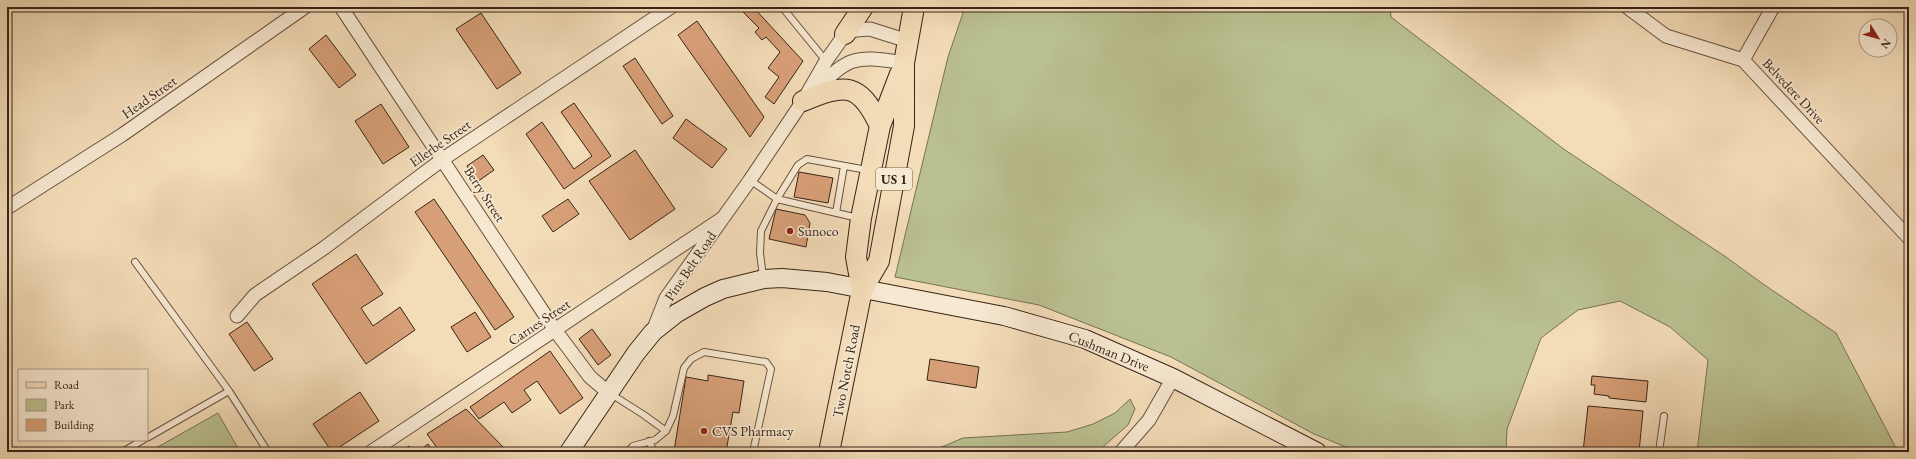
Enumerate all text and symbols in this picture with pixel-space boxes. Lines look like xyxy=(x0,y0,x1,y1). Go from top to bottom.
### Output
north arrow xyxy=(1858,18,1898,58)
text: N xyxy=(1878,36,1894,52)
street label: Belvedere Drive xyxy=(1759,54,1829,128)
street label: Head Street xyxy=(118,71,180,122)
street label: Ellerbe Street xyxy=(406,115,475,171)
street label: Berry Street xyxy=(460,163,510,226)
road number: US 1 xyxy=(876,168,912,190)
place label: Sunoco xyxy=(798,222,839,240)
marker: Sunoco xyxy=(785,226,795,236)
street label: Pine Belt Road xyxy=(660,227,720,304)
street label: Carnes Street xyxy=(504,294,574,349)
street label: Two Notch Road xyxy=(828,322,864,419)
street label: Cushman Drive xyxy=(1066,327,1153,376)
legend xyxy=(18,369,148,441)
text: Road xyxy=(54,377,80,393)
text: Park xyxy=(54,397,75,413)
text: Building xyxy=(54,417,95,433)
place label: CVS Pharmacy xyxy=(712,422,794,440)
marker: CVS Pharmacy xyxy=(699,426,709,436)

